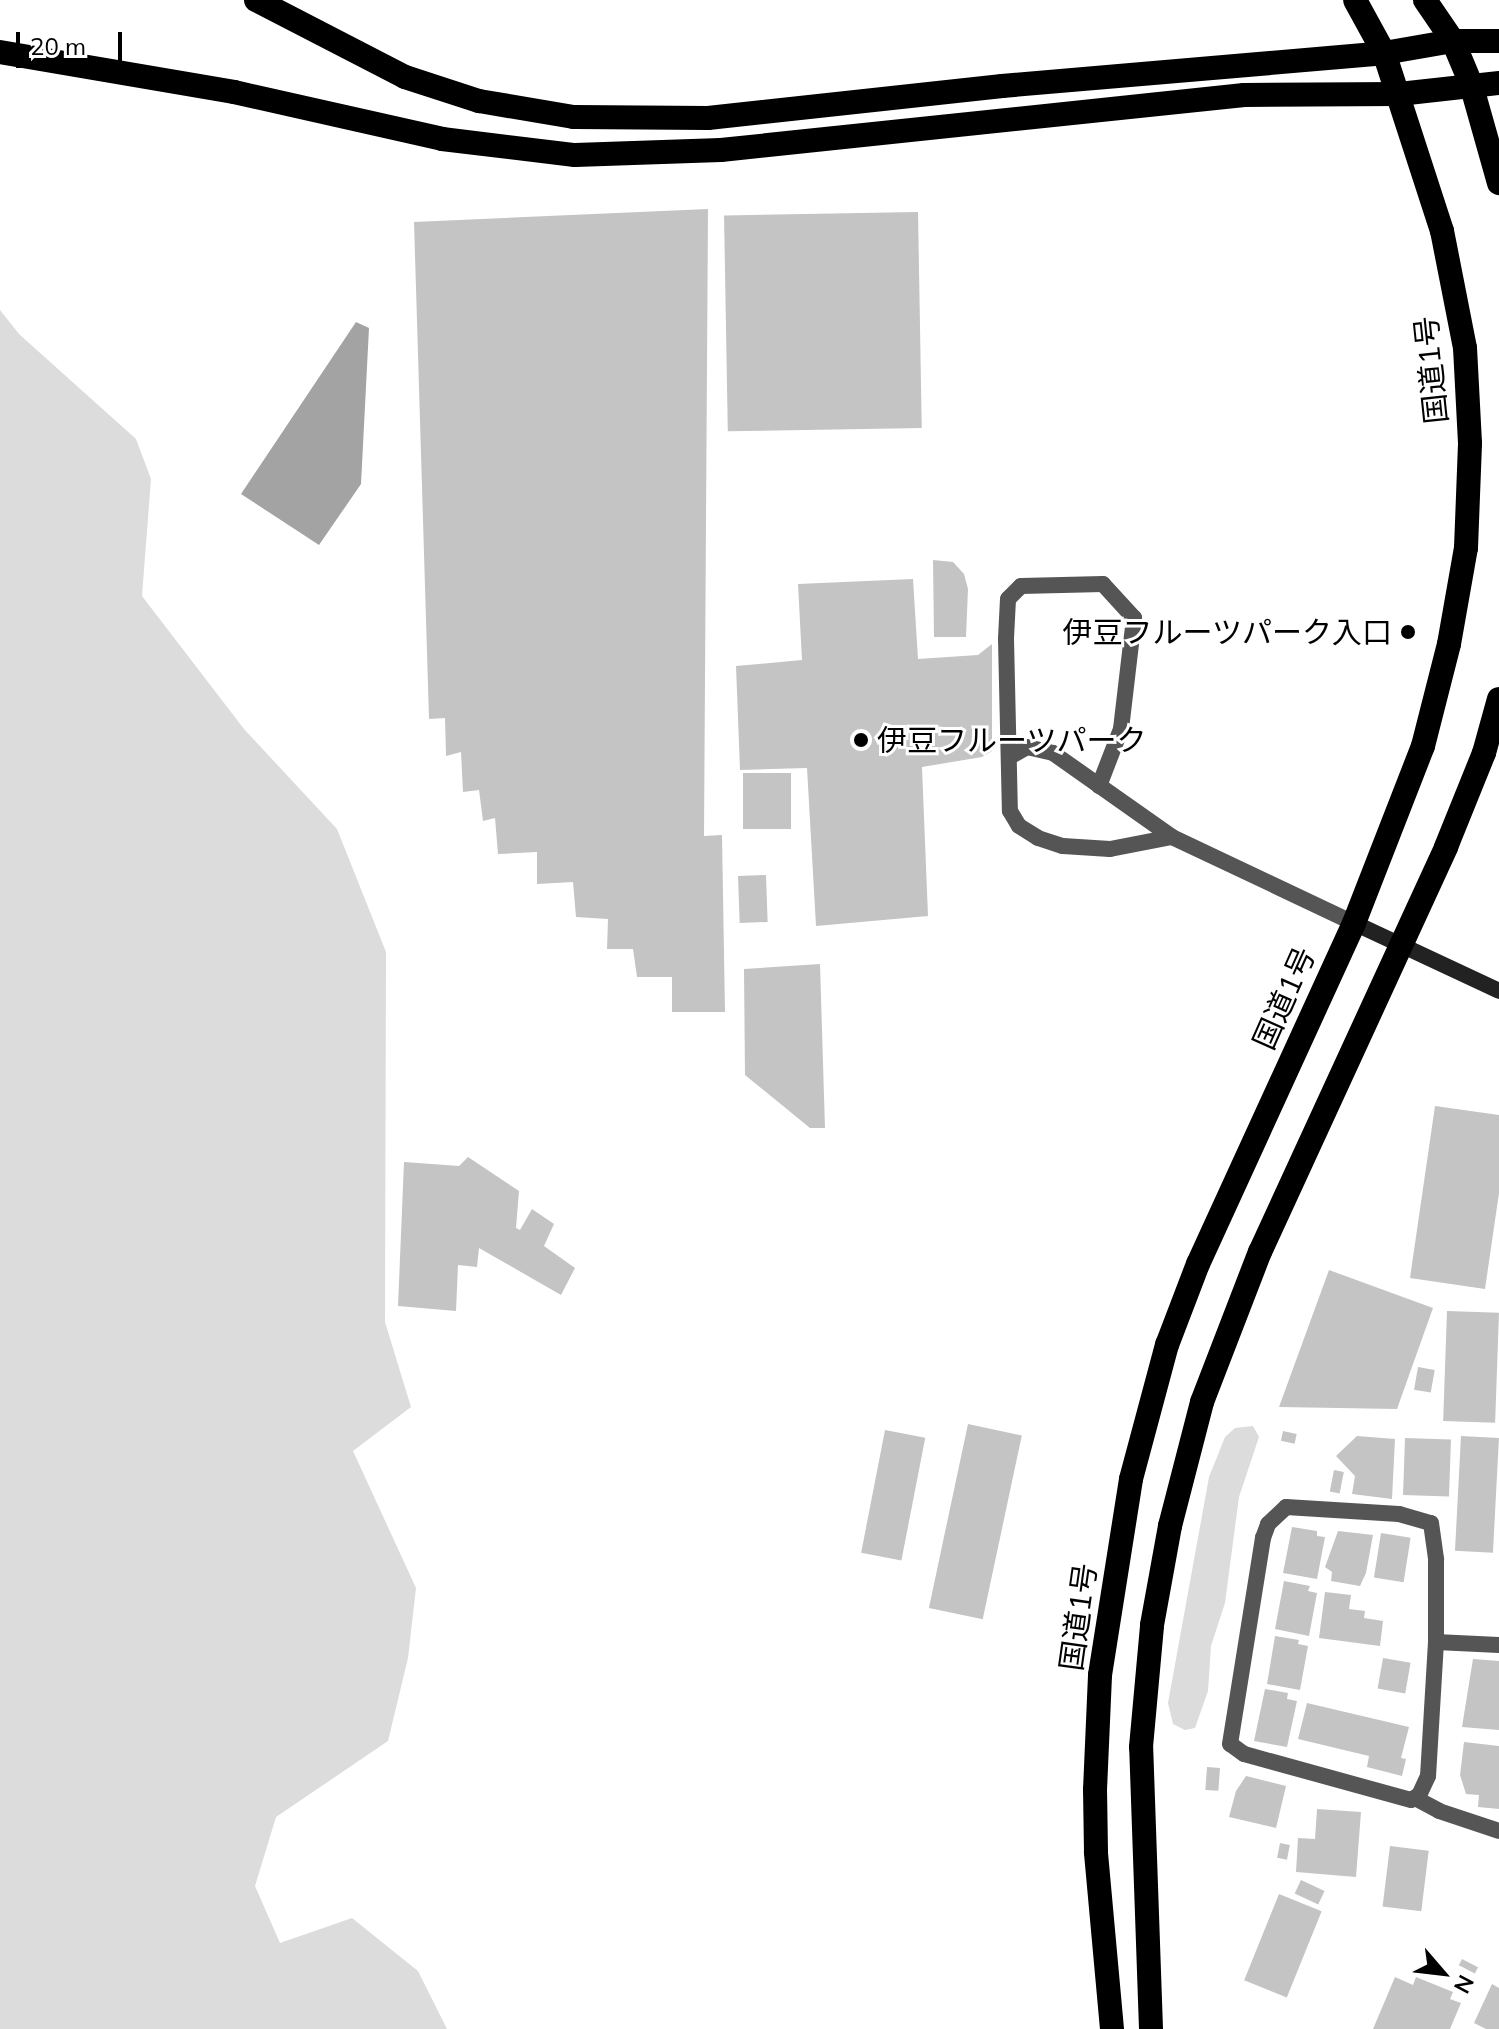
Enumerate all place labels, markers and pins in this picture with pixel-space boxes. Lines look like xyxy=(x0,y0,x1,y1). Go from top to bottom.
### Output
place label: 伊豆フルーツパーク入口 xyxy=(1062,614,1392,650)
marker: 伊豆フルーツパーク入口 xyxy=(1399,623,1417,641)
place label: 伊豆フルーツパーク xyxy=(877,722,1147,758)
marker: 伊豆フルーツパーク xyxy=(852,731,870,749)

